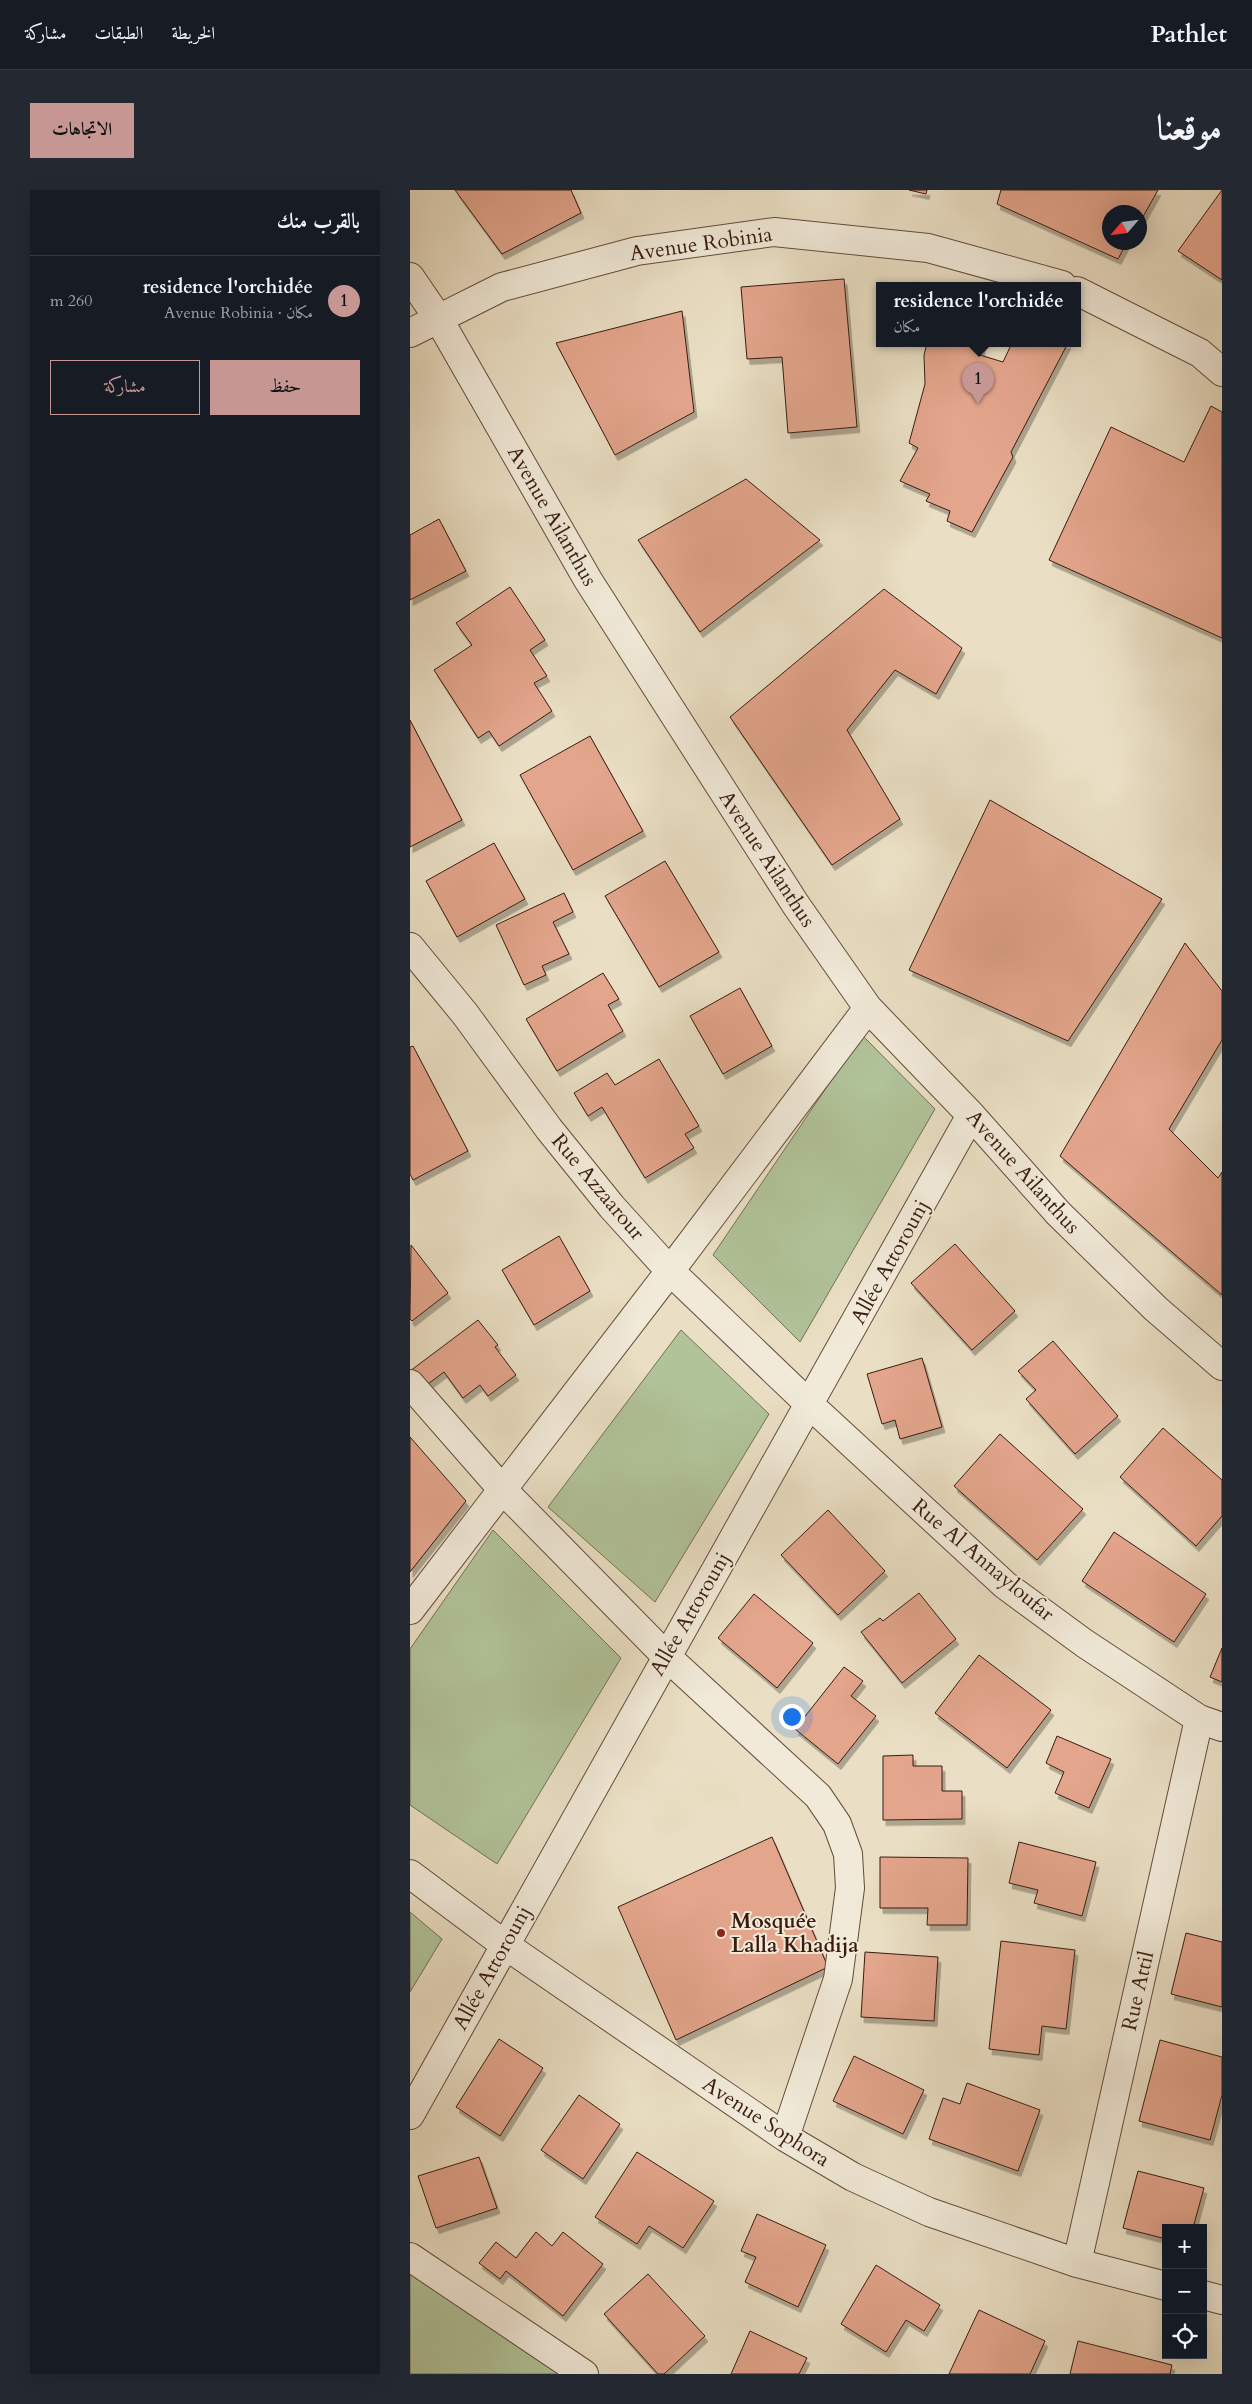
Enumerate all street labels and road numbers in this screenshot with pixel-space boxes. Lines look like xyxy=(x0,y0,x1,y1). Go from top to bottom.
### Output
street label: Avenue Robinia xyxy=(628,220,774,268)
street label: Avenue Ailanthus xyxy=(500,440,604,592)
street label: Avenue Ailanthus xyxy=(712,785,822,933)
street label: Avenue Ailanthus xyxy=(959,1104,1087,1240)
street label: Rue Azzaarour xyxy=(545,1127,652,1247)
street label: Allée Attorounj xyxy=(844,1194,936,1330)
street label: Rue Al Annayloufar xyxy=(906,1492,1061,1628)
street label: Allée Attorounj xyxy=(643,1547,737,1681)
street label: Allée Attorounj xyxy=(446,1900,538,2036)
street label: Rue Attil xyxy=(1115,1948,1161,2034)
street label: Avenue Sophora xyxy=(697,2070,835,2174)

